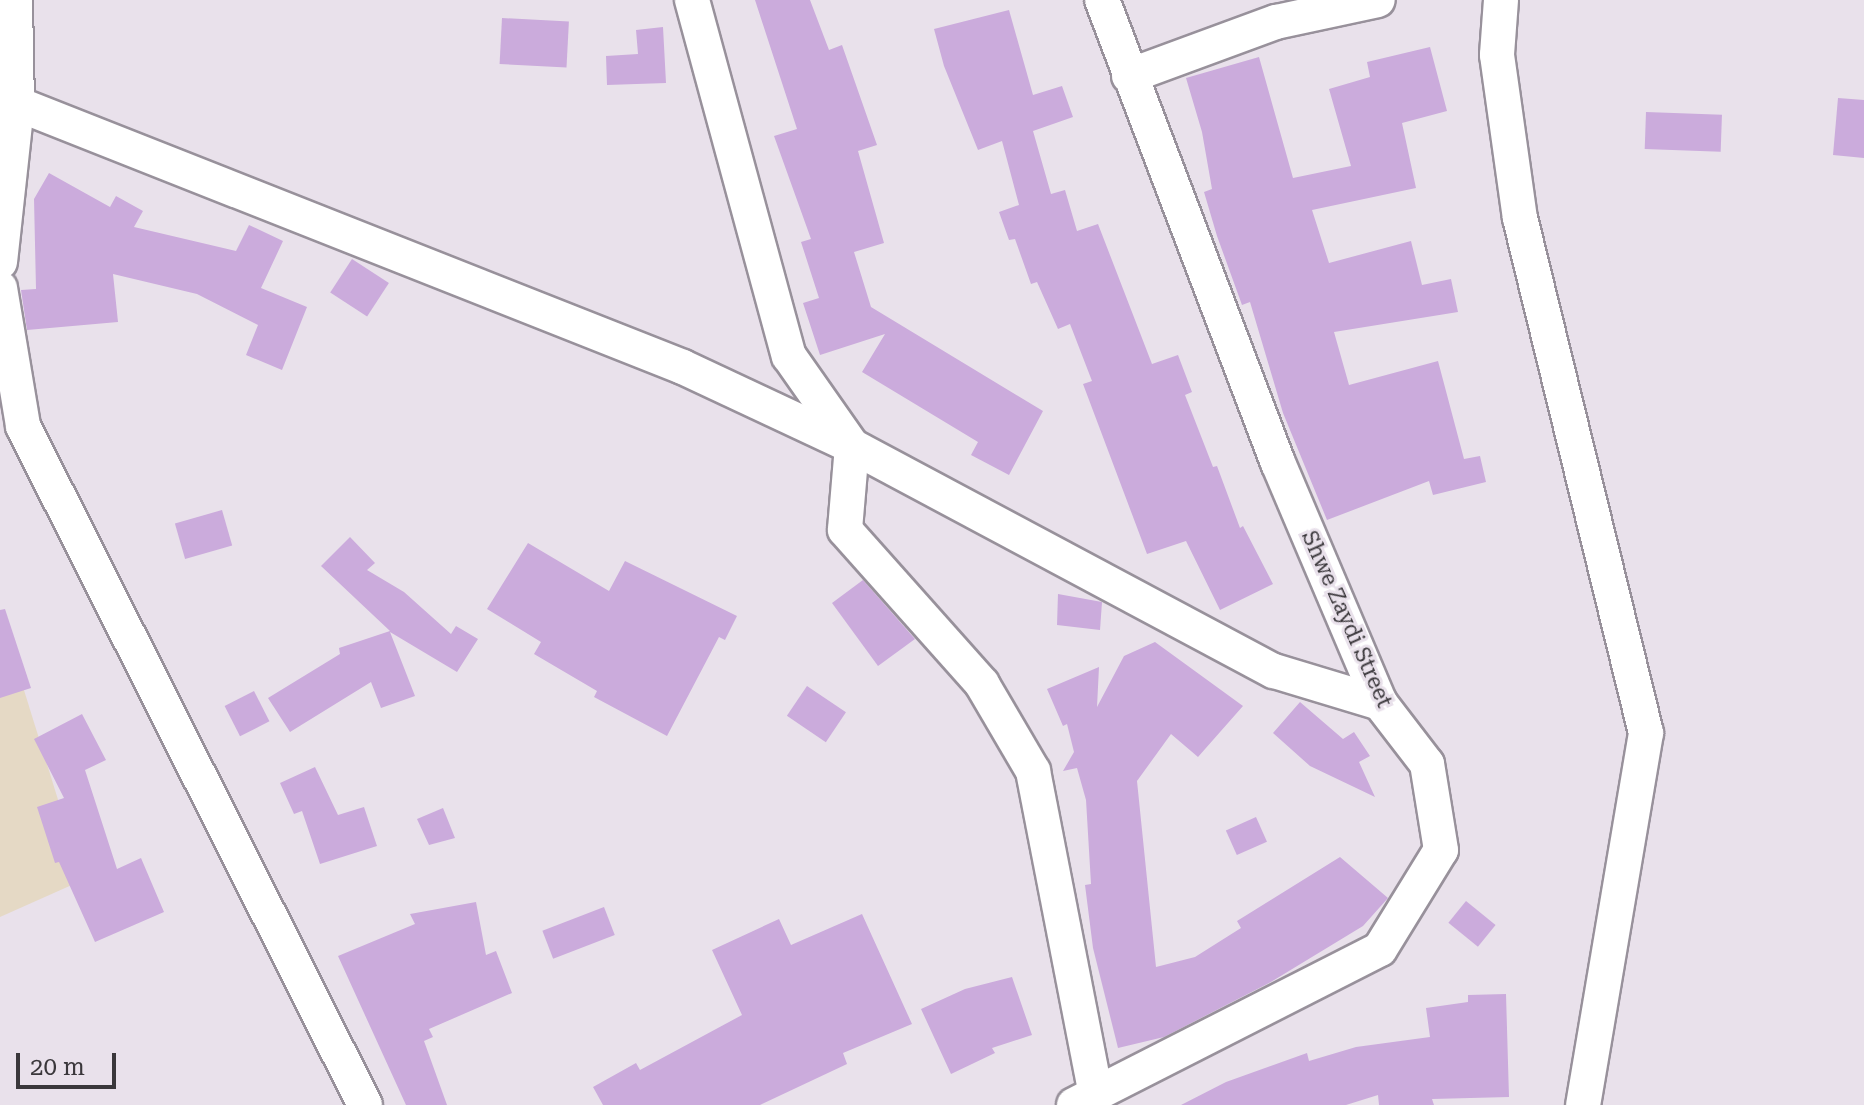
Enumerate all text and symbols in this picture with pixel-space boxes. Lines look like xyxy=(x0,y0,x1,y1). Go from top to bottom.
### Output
street label: Shwe Zaydi Street xyxy=(1296,527,1398,711)
scale bar xyxy=(20,1037,120,1087)
text: 20 m xyxy=(30,1053,85,1081)

